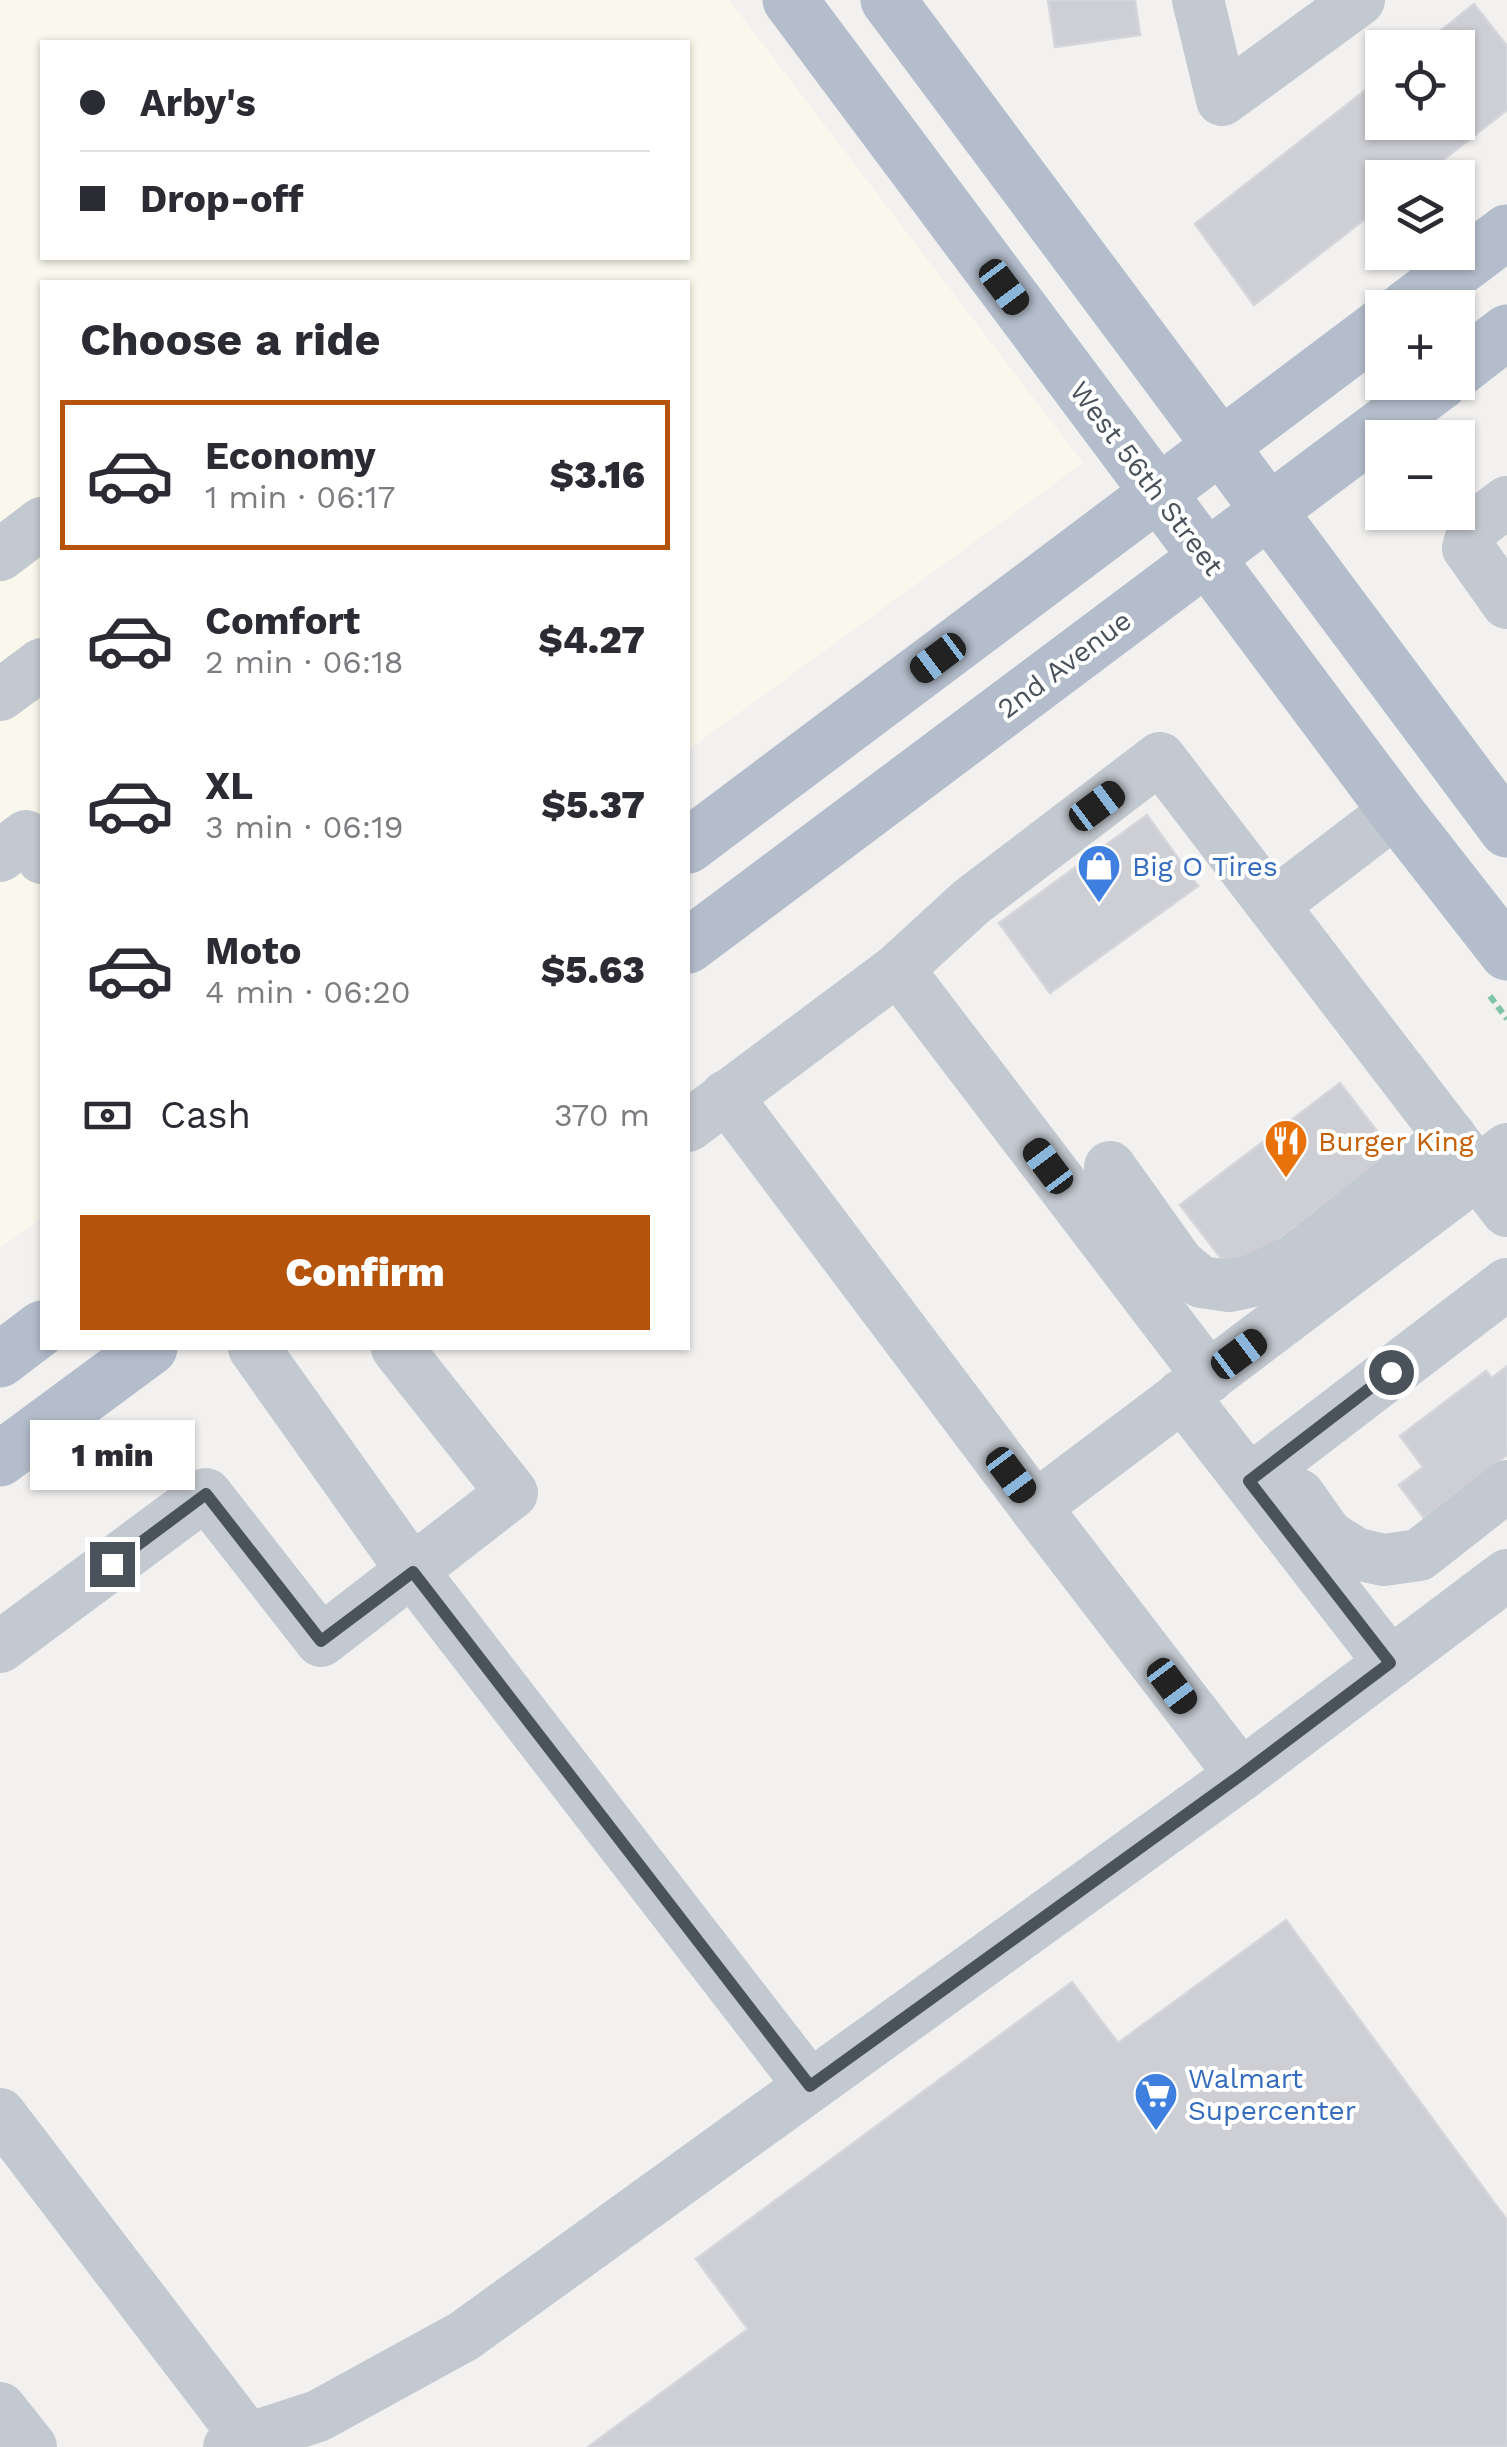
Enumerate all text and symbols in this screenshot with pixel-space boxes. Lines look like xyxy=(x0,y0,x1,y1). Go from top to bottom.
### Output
map controls xyxy=(1365,30,1475,530)
button: locate xyxy=(1365,30,1475,140)
text: Arby's xyxy=(140,81,256,125)
button: layers xyxy=(1365,160,1475,270)
text: Drop-off xyxy=(140,177,304,221)
car xyxy=(974,254,1034,320)
button: + xyxy=(1365,290,1475,400)
text: Choose a ride xyxy=(80,313,380,366)
street label: West 56th Street xyxy=(1063,375,1230,582)
button: − xyxy=(1365,420,1475,530)
icon: car xyxy=(85,430,175,520)
text: Economy xyxy=(205,434,376,478)
text: $3.16 xyxy=(550,453,645,497)
text: 1 min · 06:17 xyxy=(205,478,396,516)
icon: car xyxy=(85,595,175,685)
text: Comfort xyxy=(205,599,360,643)
street label: 2nd Avenue xyxy=(991,603,1138,725)
text: $4.27 xyxy=(538,618,645,662)
car xyxy=(905,628,971,688)
text: 2 min · 06:18 xyxy=(205,643,403,681)
icon: car xyxy=(85,760,175,850)
text: XL xyxy=(205,764,253,808)
car xyxy=(1064,776,1130,836)
text: $5.37 xyxy=(541,783,645,827)
text: 3 min · 06:19 xyxy=(205,808,404,846)
shop icon: Big O Tires xyxy=(1076,843,1122,904)
place label: Big O Tires xyxy=(1132,850,1278,883)
icon: car xyxy=(85,925,175,1015)
text: Moto xyxy=(205,929,301,973)
text: $5.63 xyxy=(541,948,645,992)
text: 4 min · 06:20 xyxy=(205,973,411,1011)
icon: cash xyxy=(80,1088,135,1143)
text: Cash xyxy=(160,1093,251,1137)
text: 370 m xyxy=(554,1096,650,1134)
restaurant icon: Burger King xyxy=(1263,1118,1309,1179)
place label: Burger King xyxy=(1318,1125,1474,1158)
car xyxy=(1018,1133,1078,1199)
button: Confirm xyxy=(80,1215,650,1330)
car xyxy=(1206,1324,1272,1384)
route start xyxy=(1369,1350,1414,1395)
callout: 1 min xyxy=(29,1419,194,1489)
text: 1 min xyxy=(71,1436,154,1474)
car xyxy=(981,1442,1041,1508)
route end xyxy=(90,1542,135,1587)
car xyxy=(1142,1653,1202,1719)
place label: Walmart Supercenter xyxy=(1188,2062,1356,2127)
supermarket icon: Walmart Supercenter xyxy=(1133,2071,1179,2132)

